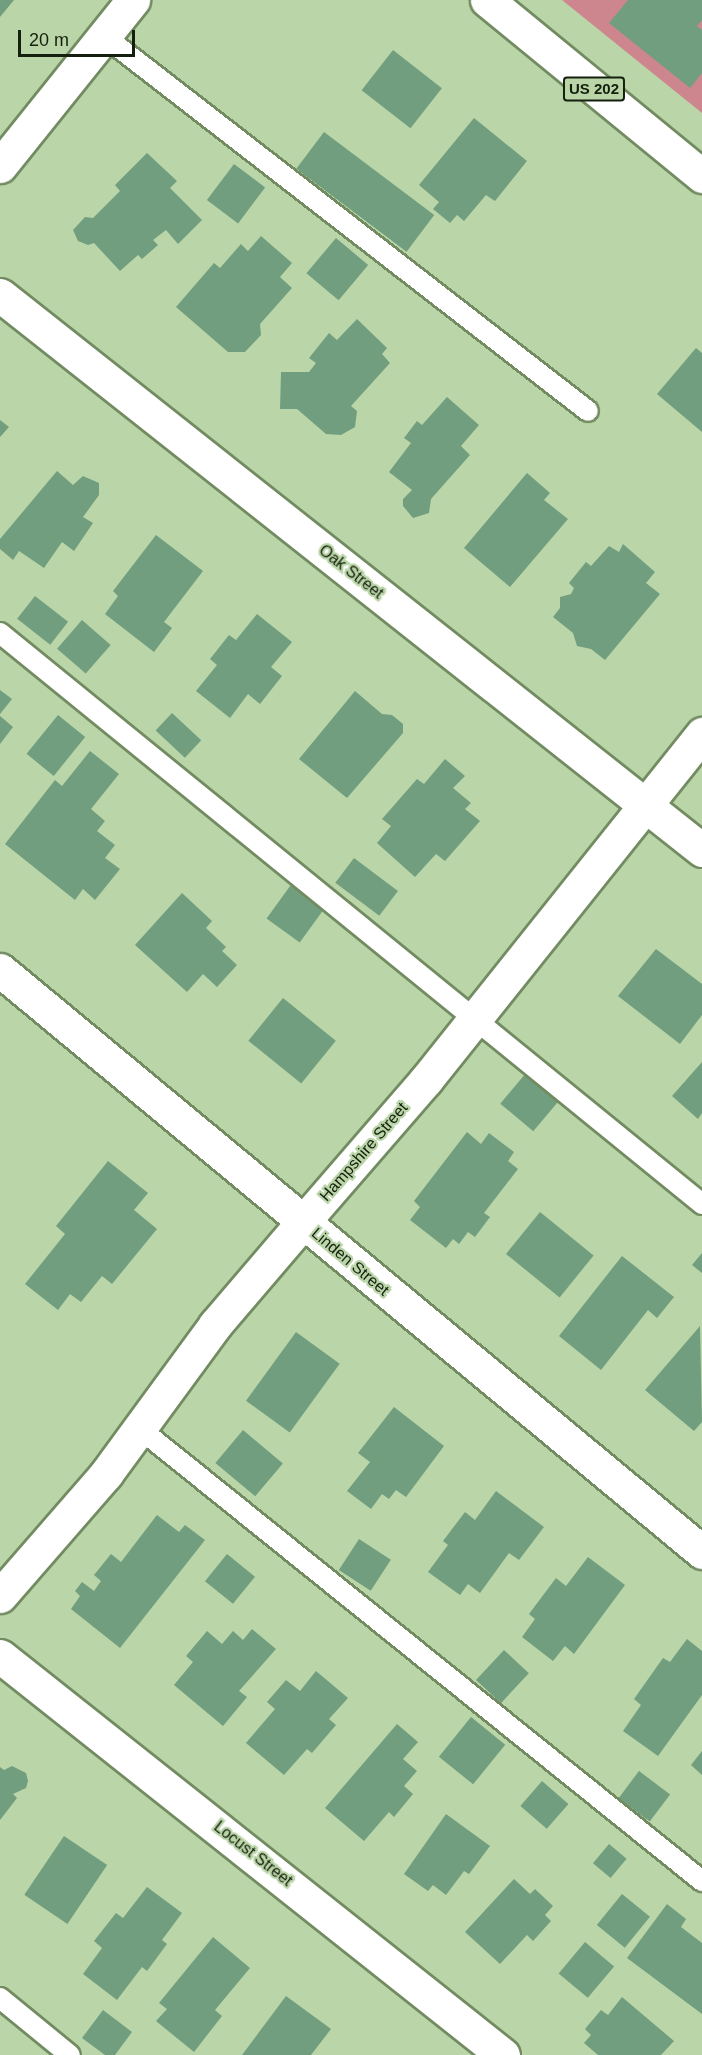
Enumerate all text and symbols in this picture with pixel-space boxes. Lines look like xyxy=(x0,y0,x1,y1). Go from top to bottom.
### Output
scale bar xyxy=(21,18,138,56)
text: 20 m xyxy=(29,30,69,50)
road number: US 202 xyxy=(562,77,626,101)
street label: Oak Street xyxy=(315,541,387,603)
street label: Hampshire Street xyxy=(316,1099,412,1205)
street label: Linden Street xyxy=(307,1224,393,1300)
street label: Locust Street xyxy=(210,1817,296,1891)

